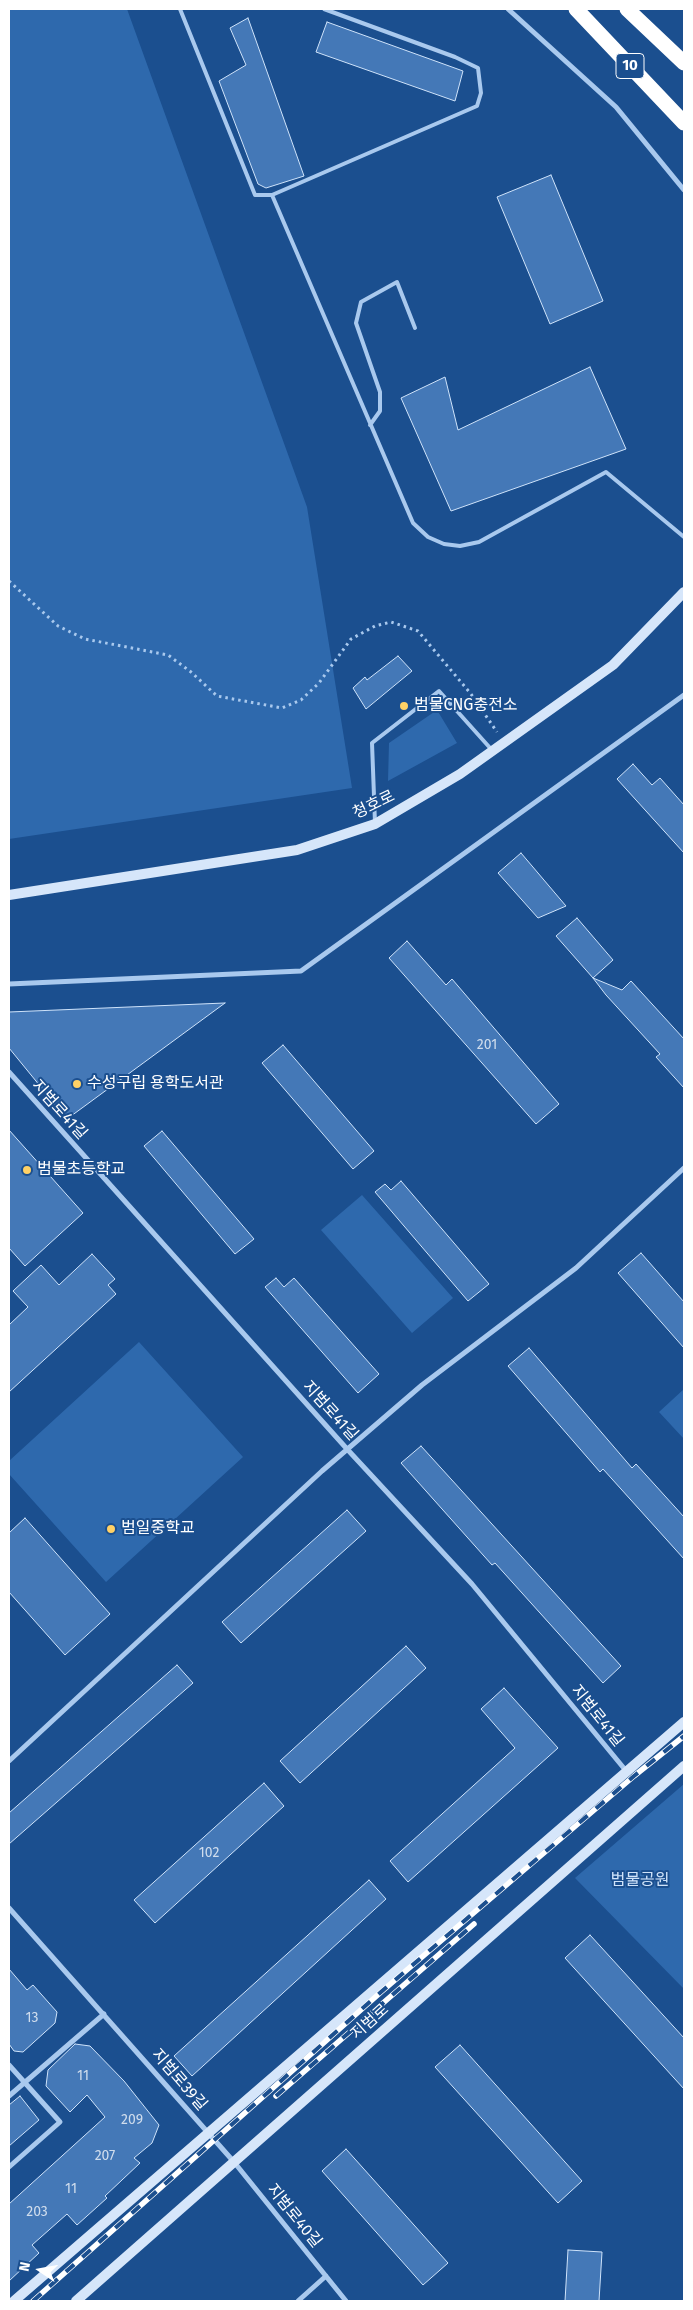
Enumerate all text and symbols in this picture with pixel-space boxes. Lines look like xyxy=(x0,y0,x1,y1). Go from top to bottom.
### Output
road number: 10 xyxy=(616,54,644,78)
place label: 범물CNG충전소 xyxy=(414,696,518,716)
marker: 범물CNG충전소 xyxy=(398,700,410,712)
street label: 청호로 xyxy=(350,787,398,823)
house number: 201 xyxy=(477,1037,497,1053)
place label: 수성구립 용학도서관 xyxy=(87,1074,224,1094)
street label: 지범로41길 xyxy=(27,1076,91,1144)
marker: 수성구립 용학도서관 xyxy=(71,1078,83,1090)
place label: 범물초등학교 xyxy=(37,1160,125,1180)
marker: 범물초등학교 xyxy=(21,1164,33,1176)
street label: 지범로41길 xyxy=(298,1377,362,1445)
place label: 범일중학교 xyxy=(121,1519,195,1539)
marker: 범일중학교 xyxy=(105,1523,117,1535)
street label: 지범로41길 xyxy=(566,1681,628,1751)
house number: 102 xyxy=(199,1845,219,1861)
park label: 범물공원 xyxy=(611,1871,669,1891)
street label: 지범로 xyxy=(347,2000,393,2044)
house number: 13 xyxy=(25,2010,39,2026)
street label: 지범로39길 xyxy=(147,2045,211,2115)
house number: 11 xyxy=(77,2068,89,2084)
house number: 209 xyxy=(121,2112,143,2128)
house number: 207 xyxy=(95,2148,115,2164)
street label: 지범로40길 xyxy=(263,2180,325,2252)
house number: 11 xyxy=(65,2181,77,2197)
house number: 203 xyxy=(26,2204,48,2220)
north arrow xyxy=(15,2245,65,2295)
text: N xyxy=(16,2260,34,2273)

